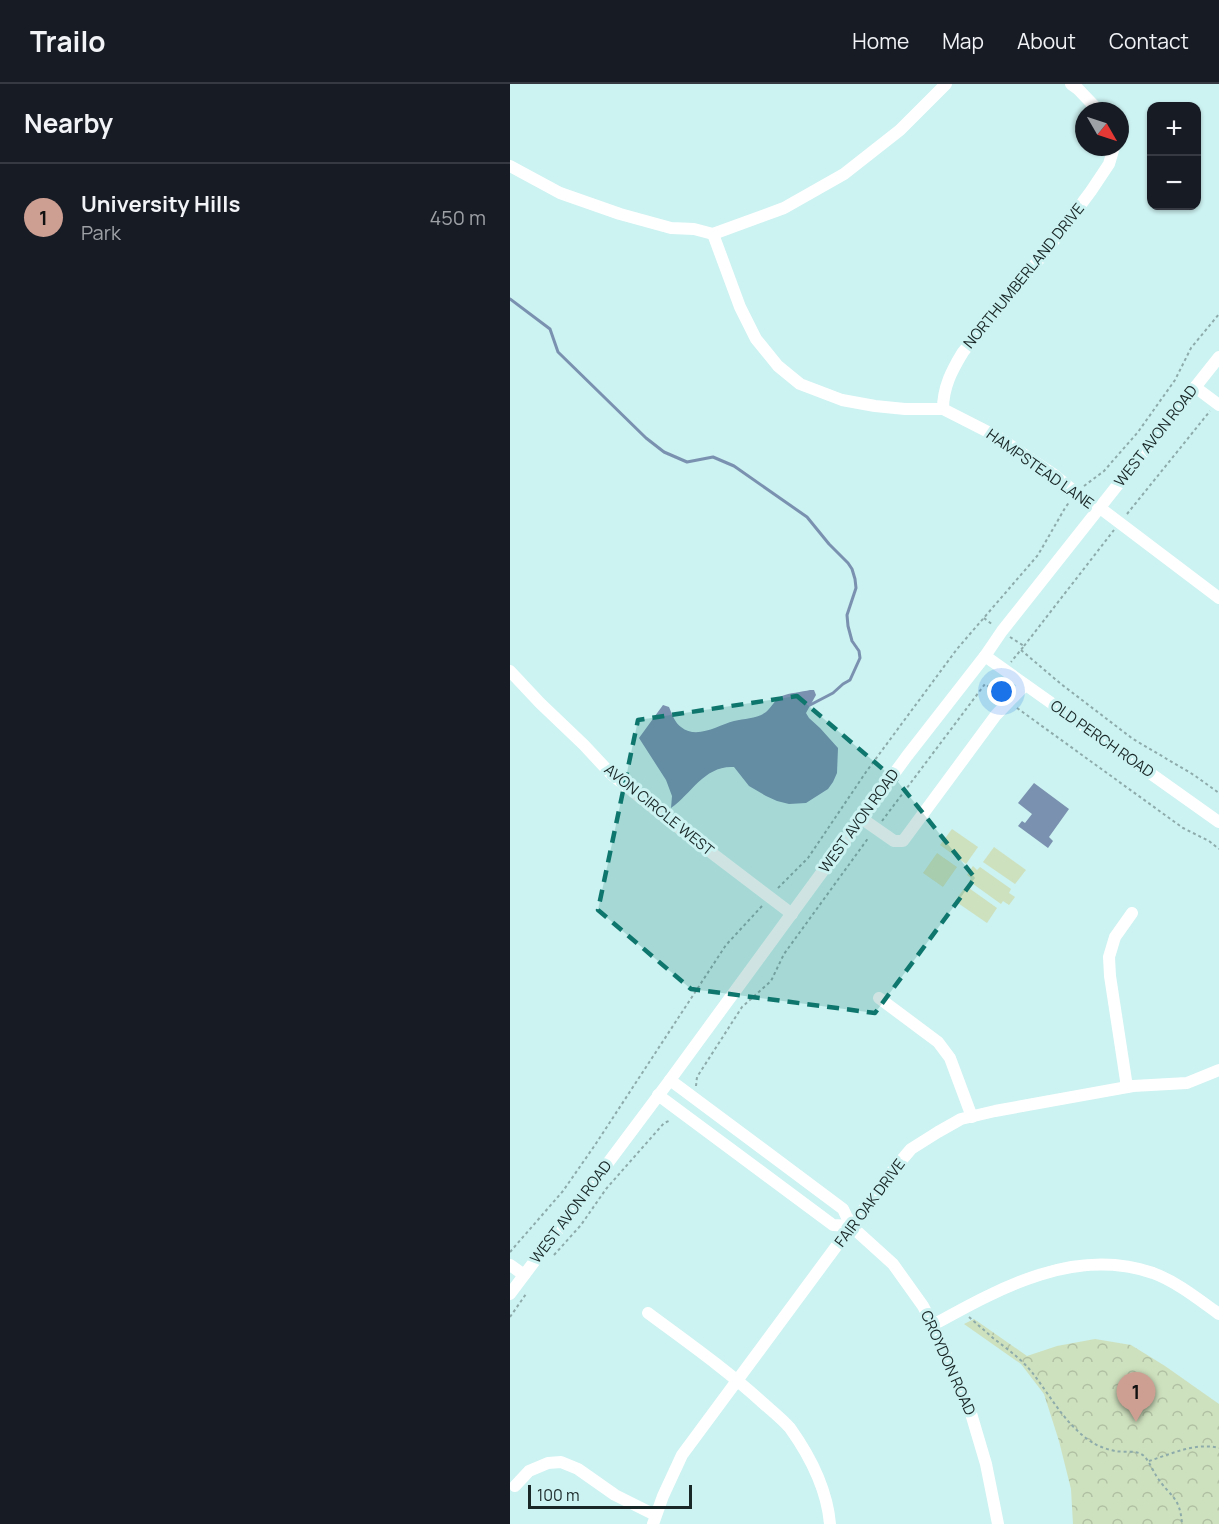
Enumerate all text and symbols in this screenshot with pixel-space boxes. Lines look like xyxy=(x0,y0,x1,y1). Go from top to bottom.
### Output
text: Trailo xyxy=(30,22,106,60)
text: Home xyxy=(852,27,909,55)
text: Map xyxy=(942,27,984,55)
text: About xyxy=(1017,27,1076,55)
text: Contact xyxy=(1109,27,1189,55)
north arrow xyxy=(1075,102,1129,156)
map controls xyxy=(1147,102,1201,210)
button: + xyxy=(1147,102,1201,156)
text: Nearby xyxy=(24,105,113,141)
button: − xyxy=(1147,156,1201,210)
text: University Hills xyxy=(81,189,240,219)
street label: NORTHUMBERLAND DRIVE xyxy=(958,199,1089,353)
text: 1 xyxy=(39,204,48,231)
text: 450 m xyxy=(430,204,486,231)
text: Park xyxy=(81,219,121,246)
street label: WEST AVON ROAD xyxy=(1109,380,1202,491)
street label: HAMPSTEAD LANE xyxy=(982,424,1098,514)
your location xyxy=(987,677,1016,706)
street label: OLD PERCH ROAD xyxy=(1046,695,1158,782)
street label: AVON CIRCLE WEST xyxy=(600,759,718,860)
street label: WEST AVON ROAD xyxy=(814,764,903,877)
street label: FAIR OAK DRIVE xyxy=(830,1154,910,1251)
street label: WEST AVON ROAD xyxy=(525,1156,616,1267)
street label: CROYDON ROAD xyxy=(916,1307,981,1419)
pin: 1 xyxy=(1116,1372,1156,1422)
scale bar xyxy=(528,1482,692,1510)
text: 100 m xyxy=(537,1484,580,1506)

